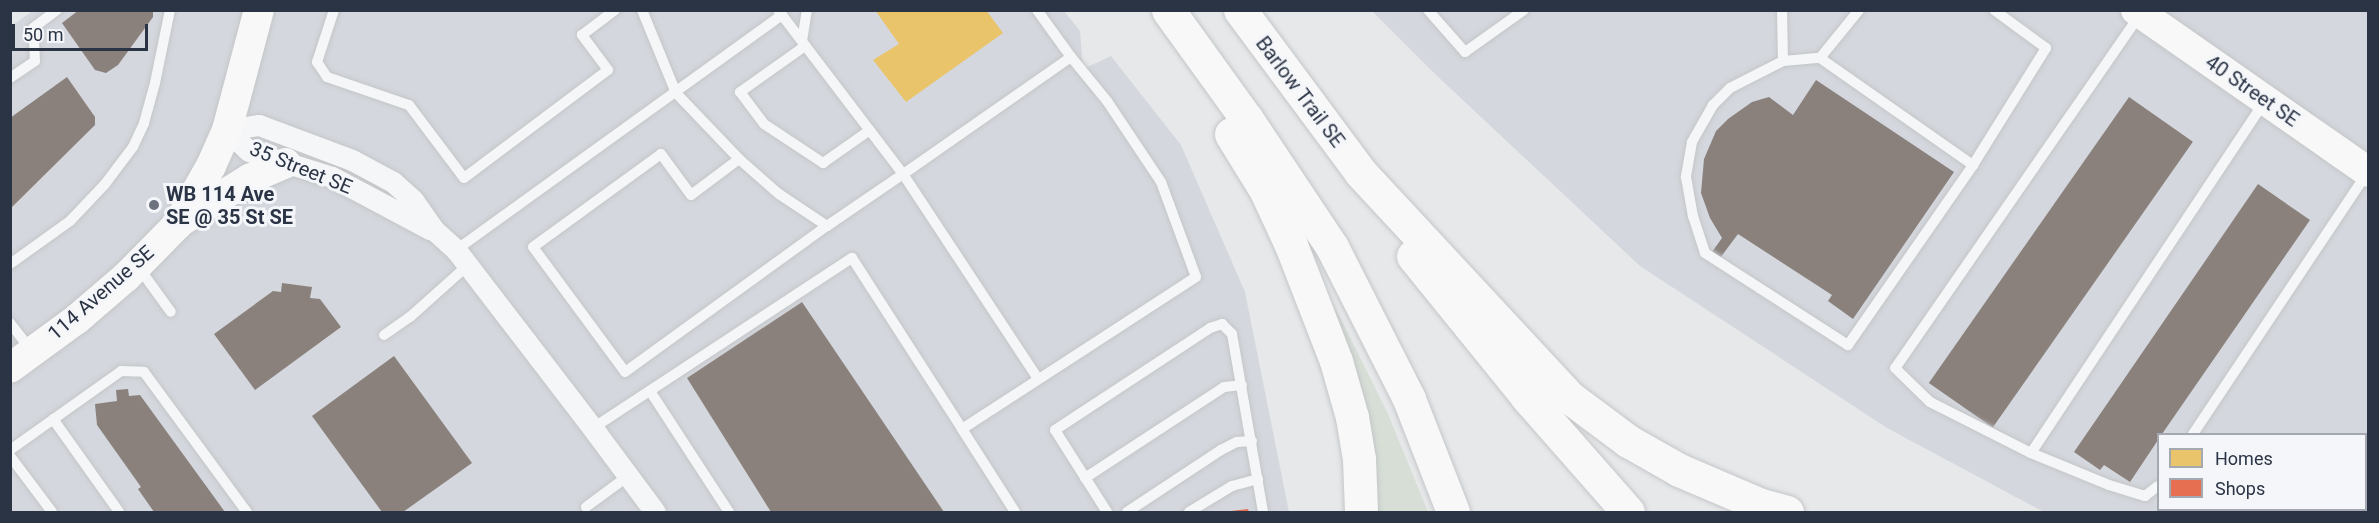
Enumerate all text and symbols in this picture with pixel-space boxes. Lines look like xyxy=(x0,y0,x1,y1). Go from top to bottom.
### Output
scale bar xyxy=(15,12,152,50)
text: 50 m xyxy=(23,24,63,45)
street label: Barlow Trail SE xyxy=(1250,32,1350,152)
street label: 40 Street SE xyxy=(2201,50,2303,132)
street label: 35 Street SE xyxy=(246,137,356,199)
place label: WB 114 Ave SE @ 35 St SE xyxy=(166,182,293,229)
marker: WB 114 Ave SE @ 35 St SE xyxy=(147,198,161,212)
street label: 114 Avenue SE xyxy=(43,241,159,345)
legend xyxy=(2157,433,2367,511)
text: Homes xyxy=(2215,448,2273,469)
text: Shops xyxy=(2215,478,2265,499)

